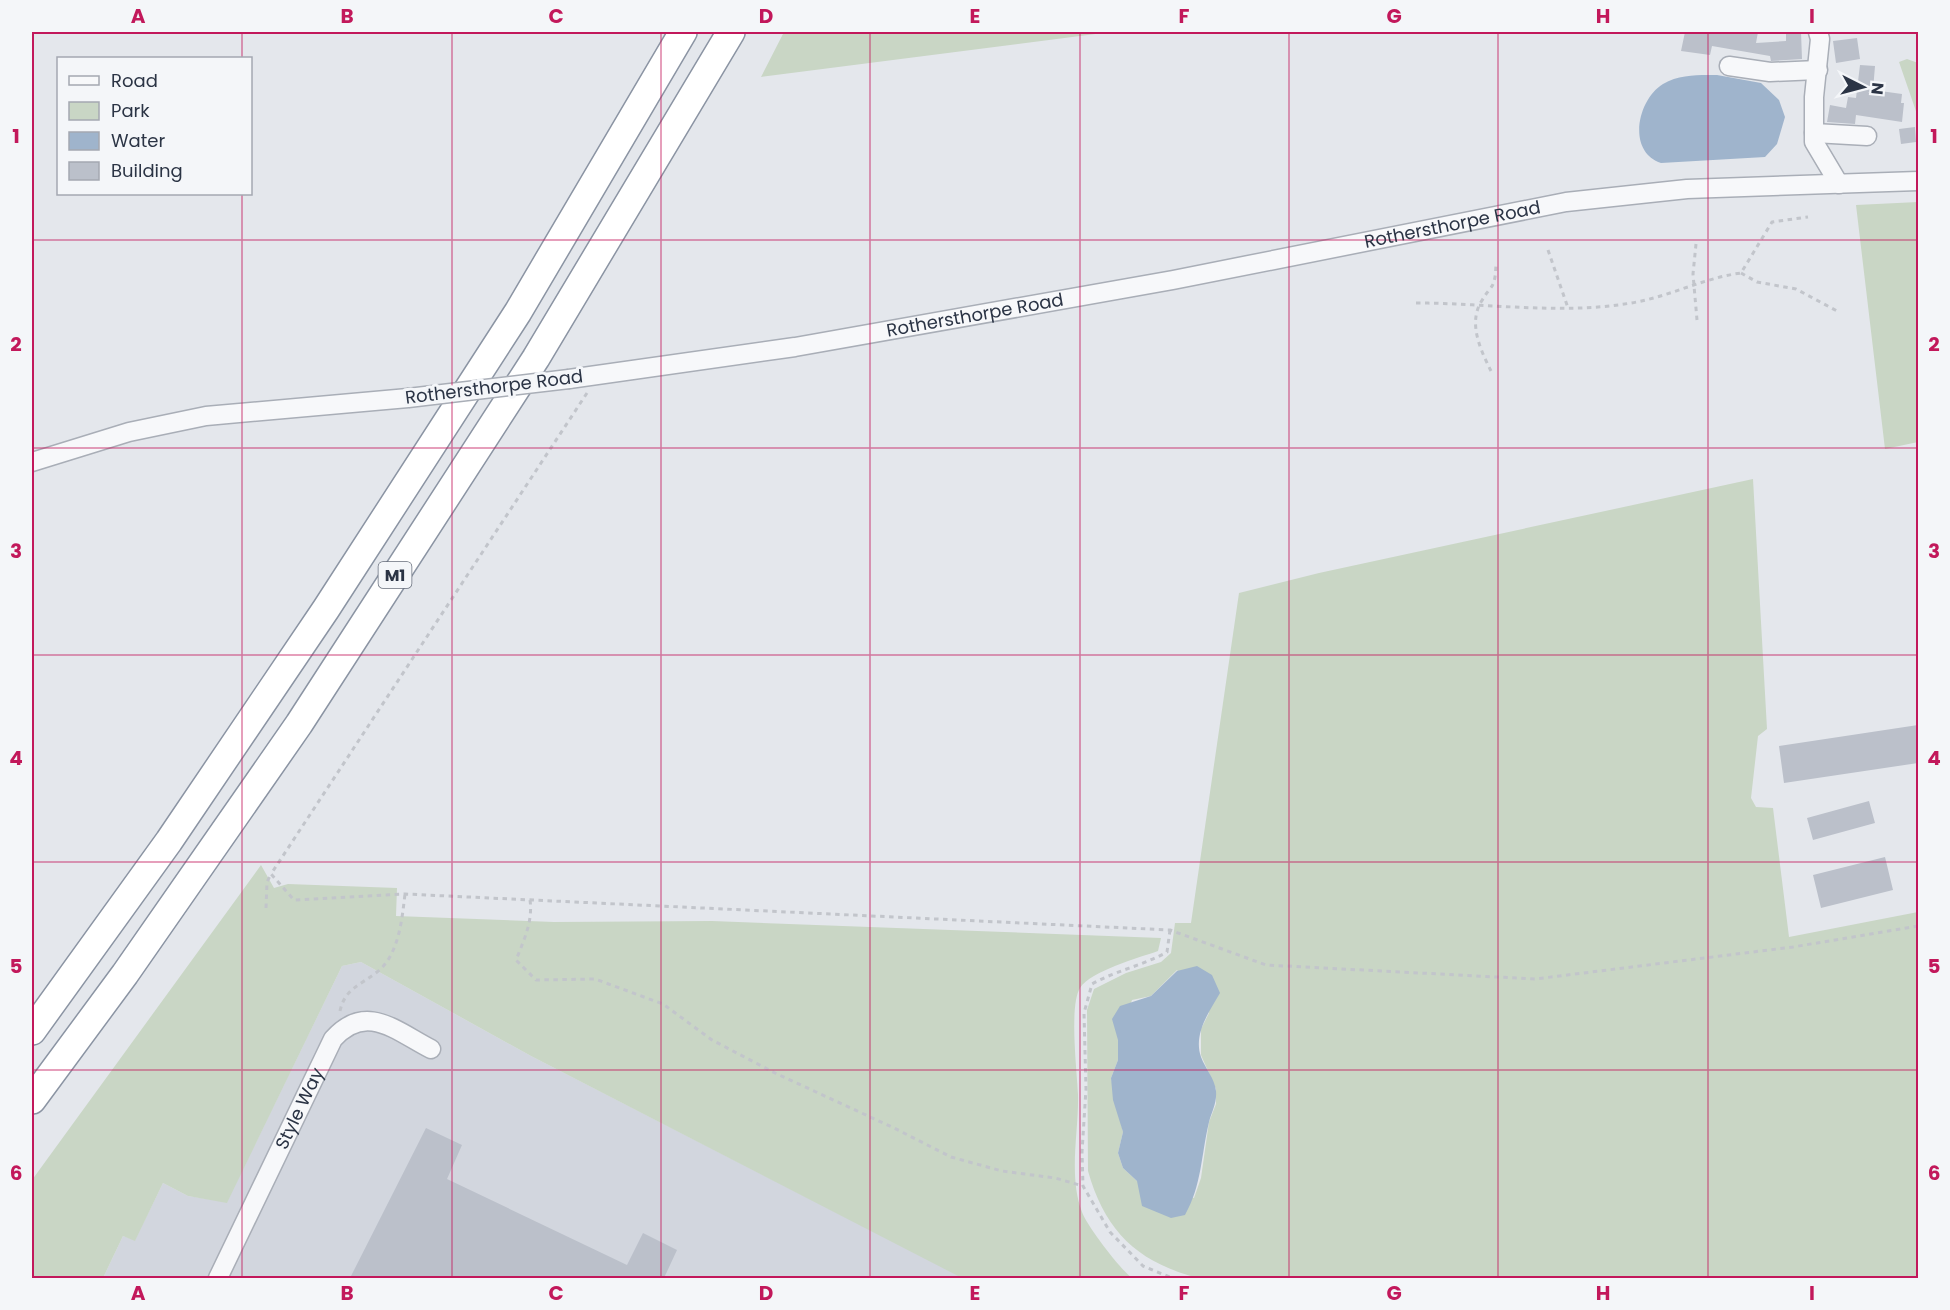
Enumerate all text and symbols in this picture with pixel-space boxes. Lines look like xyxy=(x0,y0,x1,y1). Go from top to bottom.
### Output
text: A xyxy=(131,2,146,30)
text: B xyxy=(340,2,354,30)
text: C xyxy=(548,2,564,30)
text: D xyxy=(759,2,773,30)
text: E xyxy=(970,2,980,30)
text: F xyxy=(1179,2,1190,30)
text: G xyxy=(1386,2,1402,30)
text: H xyxy=(1596,2,1610,30)
text: I xyxy=(1809,2,1815,30)
legend xyxy=(57,57,252,195)
north arrow xyxy=(1833,57,1893,117)
text: Road xyxy=(111,68,158,93)
text: N xyxy=(1865,81,1889,96)
text: Park xyxy=(111,98,150,123)
text: 1 xyxy=(12,122,20,150)
text: 1 xyxy=(1930,122,1938,150)
text: Water xyxy=(111,128,165,153)
text: Building xyxy=(111,158,183,183)
street label: Rothersthorpe Road xyxy=(1362,194,1543,254)
street label: Rothersthorpe Road xyxy=(884,287,1065,343)
text: 2 xyxy=(10,330,22,358)
text: 2 xyxy=(1928,330,1940,358)
street label: Rothersthorpe Road xyxy=(404,363,584,410)
text: 3 xyxy=(10,537,22,565)
text: 3 xyxy=(1928,537,1940,565)
road number: M1 xyxy=(378,562,412,588)
text: 4 xyxy=(9,744,23,772)
text: 4 xyxy=(1927,744,1941,772)
text: 5 xyxy=(10,952,23,980)
text: 5 xyxy=(1928,952,1941,980)
street label: Style Way xyxy=(269,1063,329,1153)
text: 6 xyxy=(10,1159,22,1187)
text: 6 xyxy=(1928,1159,1940,1187)
text: A xyxy=(131,1279,146,1307)
text: B xyxy=(340,1279,354,1307)
text: C xyxy=(548,1279,564,1307)
text: D xyxy=(759,1279,773,1307)
text: E xyxy=(970,1279,980,1307)
text: F xyxy=(1179,1279,1190,1307)
text: G xyxy=(1386,1279,1402,1307)
text: H xyxy=(1596,1279,1610,1307)
text: I xyxy=(1809,1279,1815,1307)

